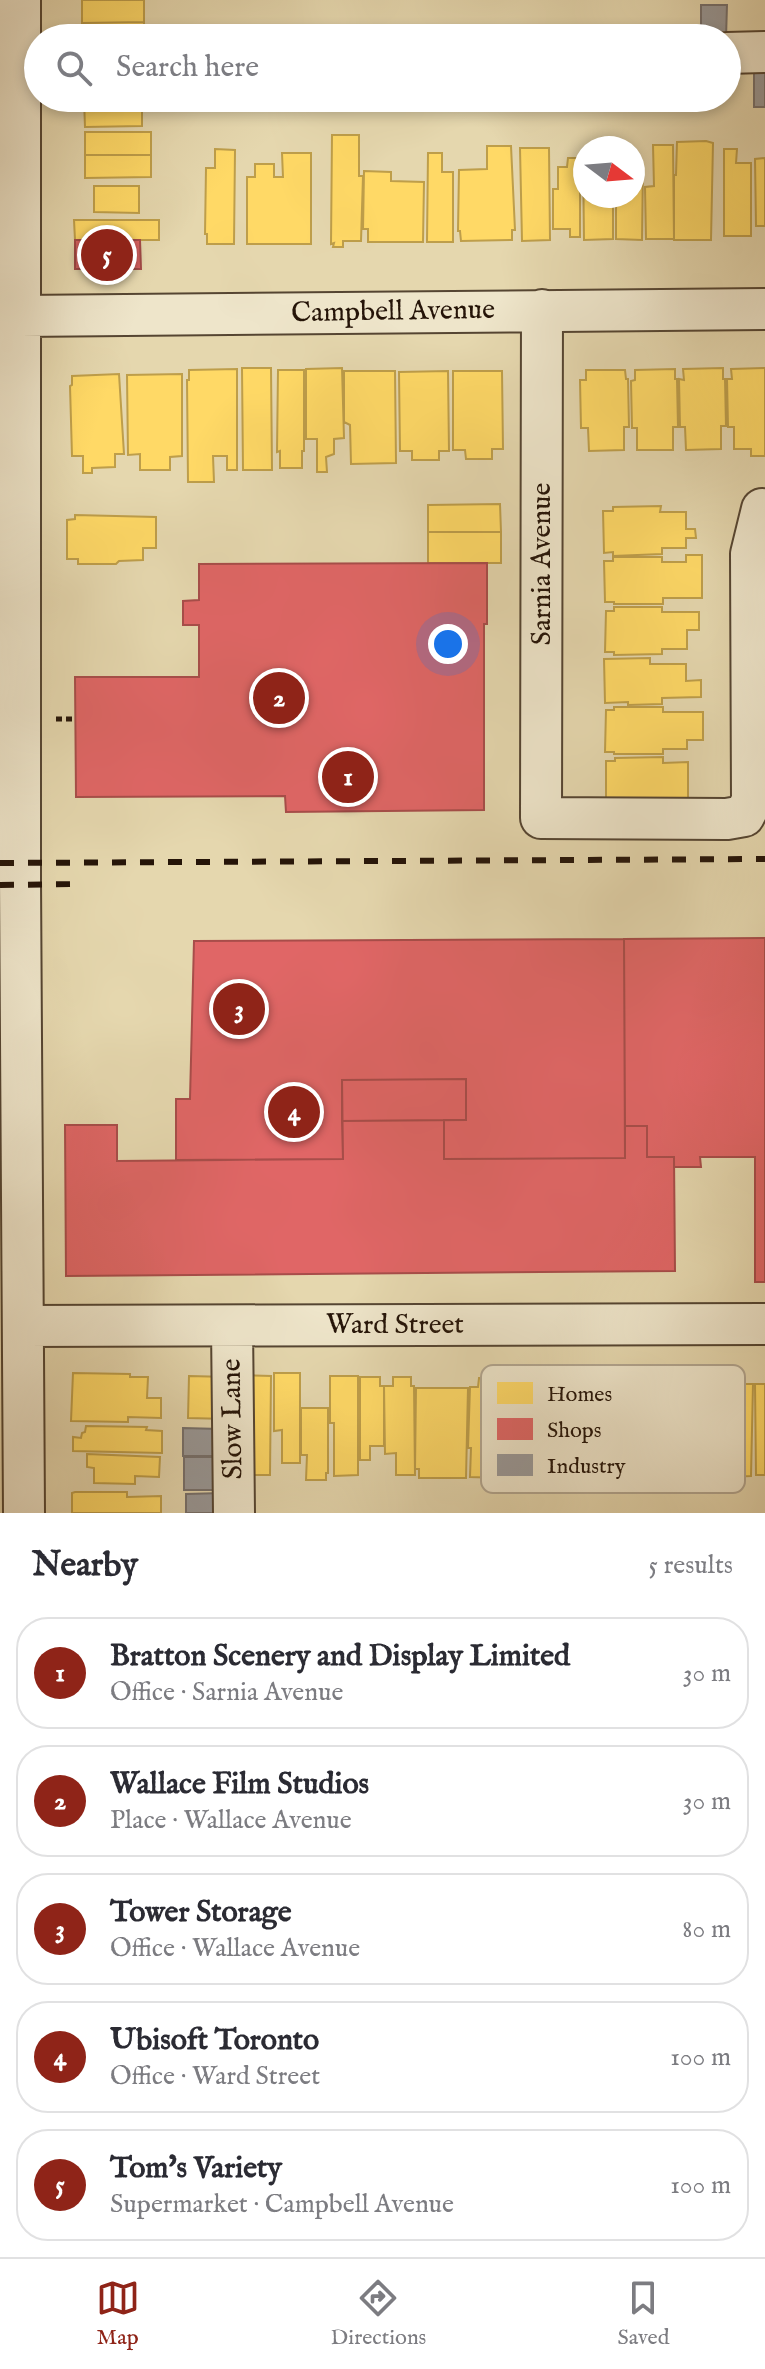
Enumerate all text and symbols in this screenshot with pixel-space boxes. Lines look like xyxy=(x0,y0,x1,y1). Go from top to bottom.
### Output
search box xyxy=(24,24,741,112)
icon: search xyxy=(52,46,96,90)
text: Search here xyxy=(116,49,259,87)
north arrow xyxy=(573,136,645,208)
pin: 5 xyxy=(81,225,133,285)
street label: Campbell Avenue xyxy=(291,293,495,331)
street label: Sarnia Avenue xyxy=(525,482,560,645)
your location xyxy=(428,624,468,664)
pin: 2 xyxy=(253,668,305,728)
pin: 1 xyxy=(322,747,374,807)
pin: 3 xyxy=(213,979,265,1039)
pin: 4 xyxy=(268,1082,320,1142)
street label: Ward Street xyxy=(326,1308,464,1343)
street label: Slow Lane xyxy=(214,1358,252,1480)
legend xyxy=(481,1365,745,1493)
text: Homes xyxy=(547,1381,612,1409)
text: Shops xyxy=(547,1417,601,1445)
text: Industry xyxy=(547,1453,626,1481)
text: Nearby xyxy=(32,1544,138,1587)
text: 5 results xyxy=(649,1549,733,1582)
text: Bratton Scenery and Display Limited xyxy=(110,1638,570,1676)
text: 1 xyxy=(55,1657,65,1690)
text: 30 m xyxy=(683,1657,731,1690)
text: Office · Sarnia Avenue xyxy=(110,1676,343,1709)
text: Wallace Film Studios xyxy=(110,1766,369,1804)
text: 2 xyxy=(54,1785,66,1818)
text: 30 m xyxy=(683,1785,731,1818)
text: Place · Wallace Avenue xyxy=(110,1804,352,1837)
text: Tower Storage xyxy=(110,1894,292,1932)
text: 3 xyxy=(55,1913,65,1946)
text: 80 m xyxy=(682,1913,731,1946)
text: Office · Wallace Avenue xyxy=(110,1932,360,1965)
text: Ubisoft Toronto xyxy=(110,2022,319,2060)
text: 4 xyxy=(54,2041,66,2074)
text: 100 m xyxy=(670,2041,731,2074)
text: Office · Ward Street xyxy=(110,2060,320,2093)
text: Tom's Variety xyxy=(110,2150,282,2188)
text: 5 xyxy=(55,2169,65,2202)
text: 100 m xyxy=(670,2169,731,2202)
text: Supermarket · Campbell Avenue xyxy=(110,2188,454,2221)
tab: Map xyxy=(96,2276,140,2352)
tab: Directions xyxy=(331,2276,426,2352)
tab: Saved xyxy=(617,2276,669,2352)

